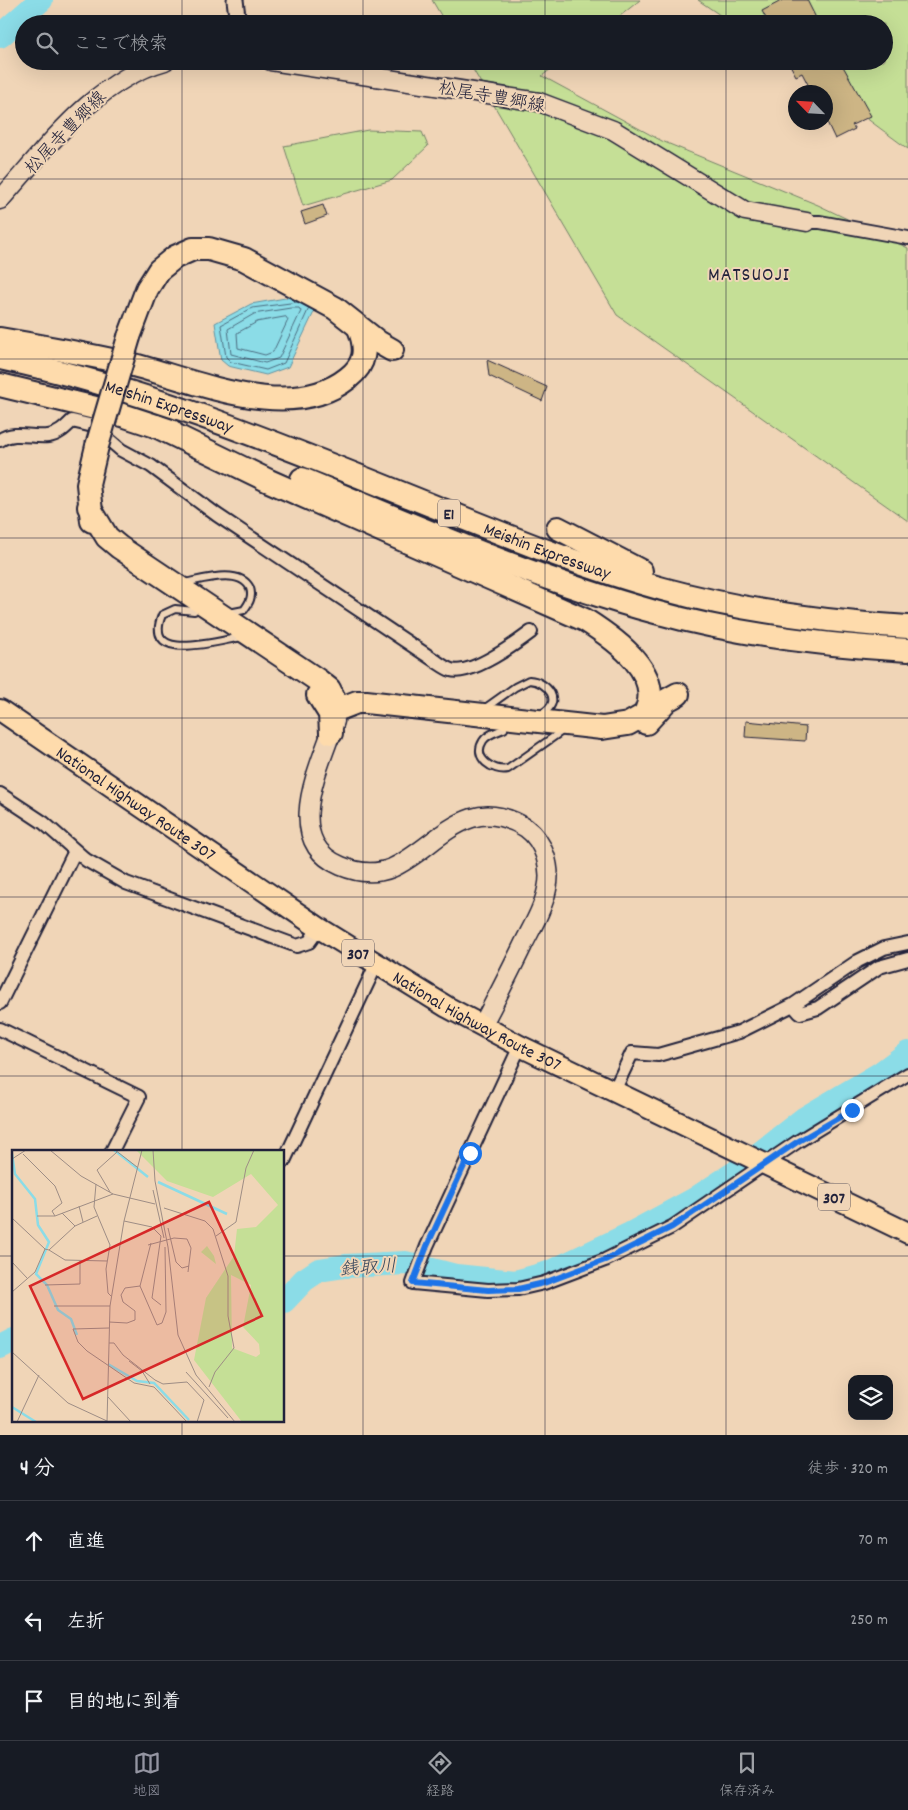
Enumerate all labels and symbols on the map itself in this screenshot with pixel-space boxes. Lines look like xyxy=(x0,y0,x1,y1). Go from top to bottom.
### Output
street label: 松尾寺豊郷線 xyxy=(436,77,547,120)
north arrow xyxy=(788,85,833,130)
street label: 松尾寺豊郷線 xyxy=(20,86,113,181)
district label: MATSUOJI xyxy=(708,262,790,290)
street label: Meishin Expressway xyxy=(102,375,237,442)
road number: E1 xyxy=(438,499,460,526)
street label: Meishin Expressway xyxy=(479,518,614,588)
street label: National Highway Route 307 xyxy=(50,742,220,869)
road number: 307 xyxy=(342,940,374,966)
street label: National Highway Route 307 xyxy=(387,966,565,1079)
route end xyxy=(841,1099,864,1122)
route start xyxy=(459,1142,482,1165)
inset map xyxy=(12,1150,285,1422)
road number: 307 xyxy=(818,1184,850,1210)
water label: 銭取川 xyxy=(339,1254,398,1285)

